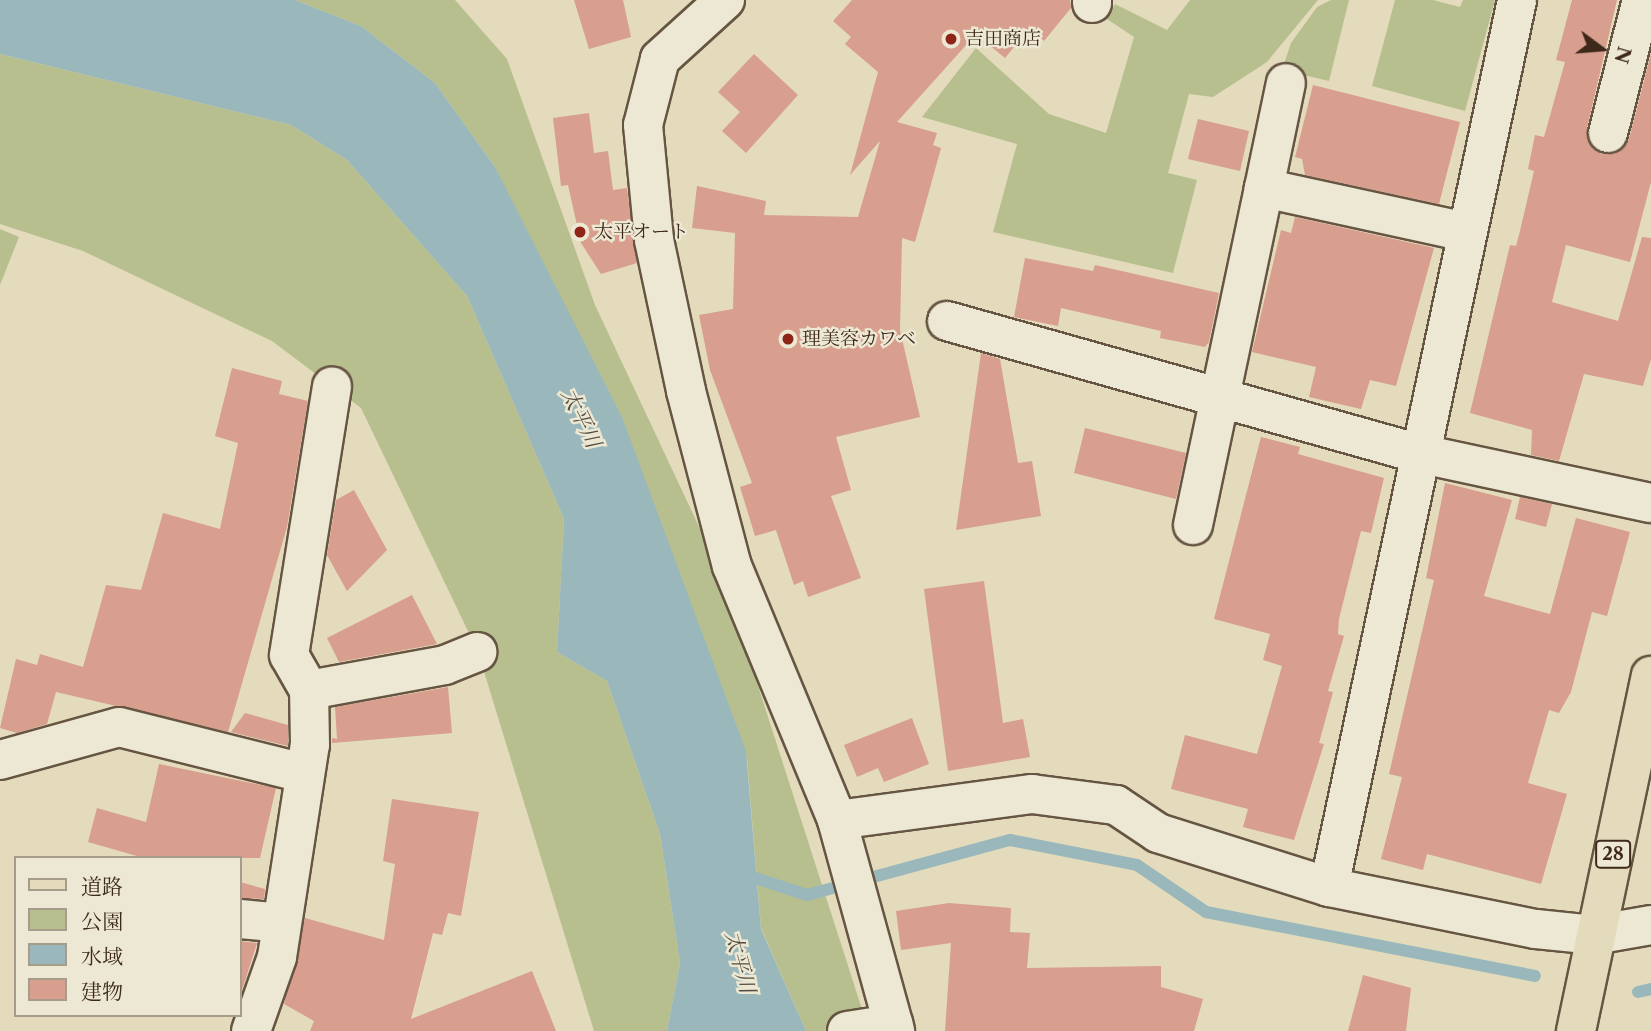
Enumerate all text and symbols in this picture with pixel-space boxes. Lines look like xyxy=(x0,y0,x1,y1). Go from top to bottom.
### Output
north arrow xyxy=(1567,14,1637,84)
place label: 吉田商店 xyxy=(965,28,1041,50)
marker: 吉田商店 xyxy=(943,31,959,47)
text: N xyxy=(1609,44,1636,66)
place label: 太平オート xyxy=(594,221,689,243)
marker: 太平オート xyxy=(572,224,588,240)
place label: 理美容カワベ xyxy=(802,328,916,350)
marker: 理美容カワベ xyxy=(780,331,796,347)
water label: 太平川 xyxy=(556,384,606,452)
road number: 28 xyxy=(1594,840,1632,868)
legend xyxy=(14,856,242,1017)
text: 道路 xyxy=(81,874,123,899)
text: 公園 xyxy=(81,909,123,934)
water label: 太平川 xyxy=(720,928,760,996)
text: 水域 xyxy=(81,944,123,969)
text: 建物 xyxy=(81,979,123,1004)

